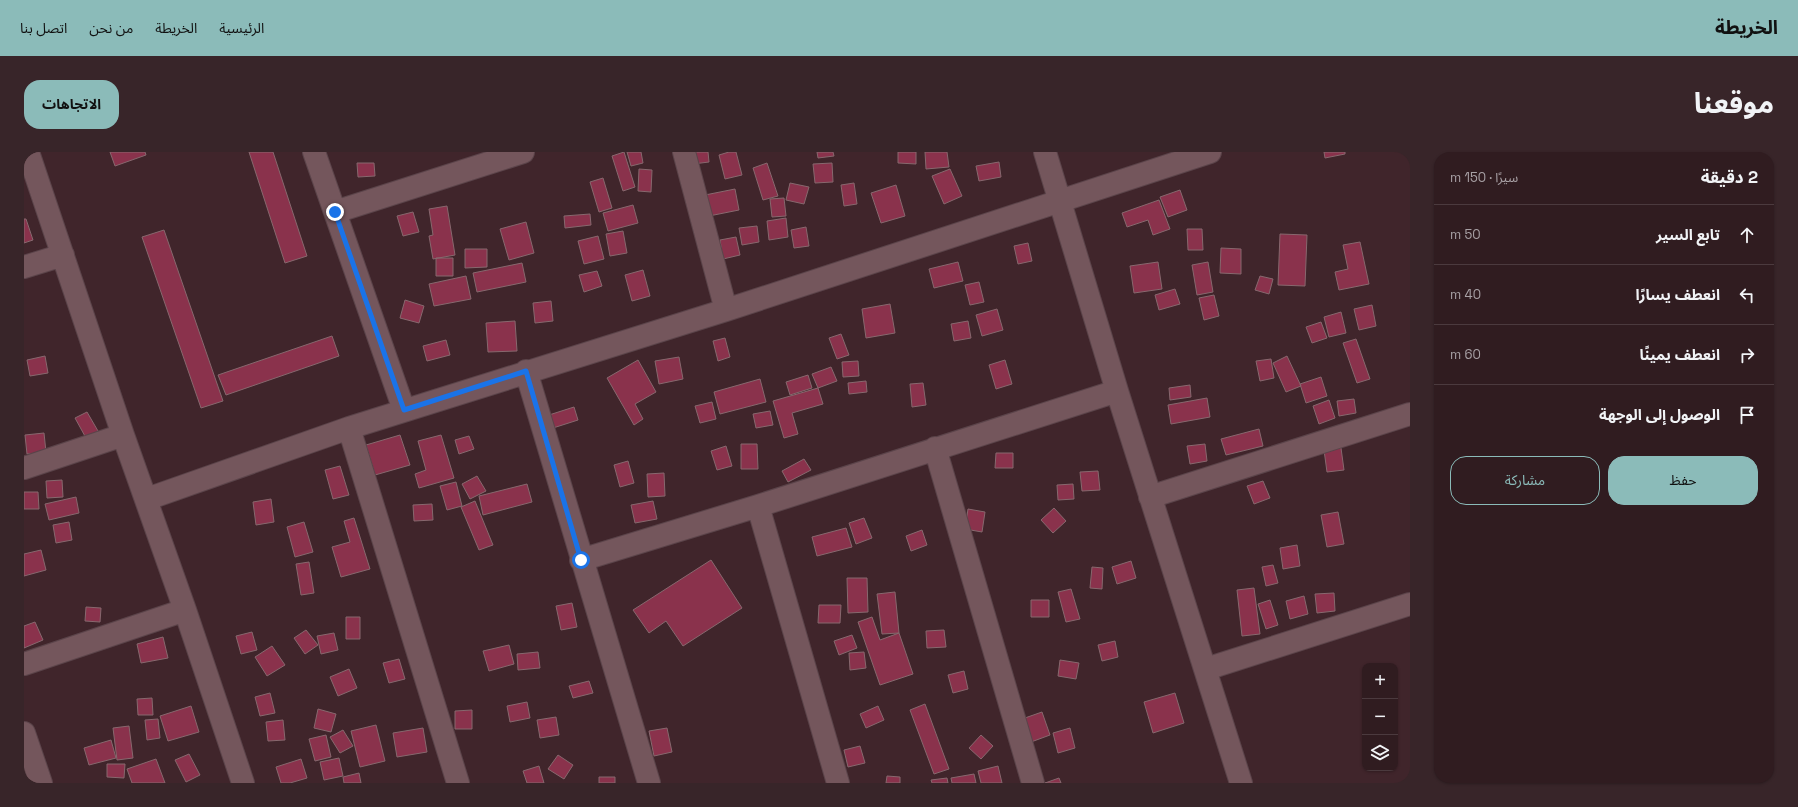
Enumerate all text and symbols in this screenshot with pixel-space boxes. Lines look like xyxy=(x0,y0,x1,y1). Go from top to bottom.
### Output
text: الخريطة xyxy=(1715,15,1778,40)
text: اتصل بنا xyxy=(20,19,67,37)
text: من نحن xyxy=(89,19,133,37)
text: الخريطة xyxy=(155,19,197,37)
text: الرئيسية xyxy=(219,19,264,37)
button: الاتجاهات xyxy=(24,80,119,129)
text: موقعنا xyxy=(1694,85,1774,121)
text: 2 دقيقة xyxy=(1701,166,1758,188)
text: سيرًا · 150 m xyxy=(1450,169,1518,186)
route end xyxy=(326,203,344,221)
icon: ahead xyxy=(1736,224,1758,246)
text: تابع السير xyxy=(1656,225,1720,244)
text: 50 m xyxy=(1450,226,1481,243)
icon: left xyxy=(1736,284,1758,306)
text: انعطف يسارًا xyxy=(1636,285,1720,304)
text: 40 m xyxy=(1450,286,1481,303)
icon: right xyxy=(1736,344,1758,366)
text: انعطف يمينًا xyxy=(1639,345,1720,364)
text: 60 m xyxy=(1450,346,1481,363)
icon: arrive xyxy=(1736,404,1758,426)
text: الوصول إلى الوجهة xyxy=(1599,405,1720,424)
button: مشاركة xyxy=(1450,456,1600,505)
button: حفظ xyxy=(1608,456,1758,505)
route start xyxy=(572,551,590,569)
map controls xyxy=(1362,663,1398,771)
button: + xyxy=(1362,663,1398,699)
button: − xyxy=(1362,699,1398,735)
button: layers xyxy=(1362,735,1398,771)

